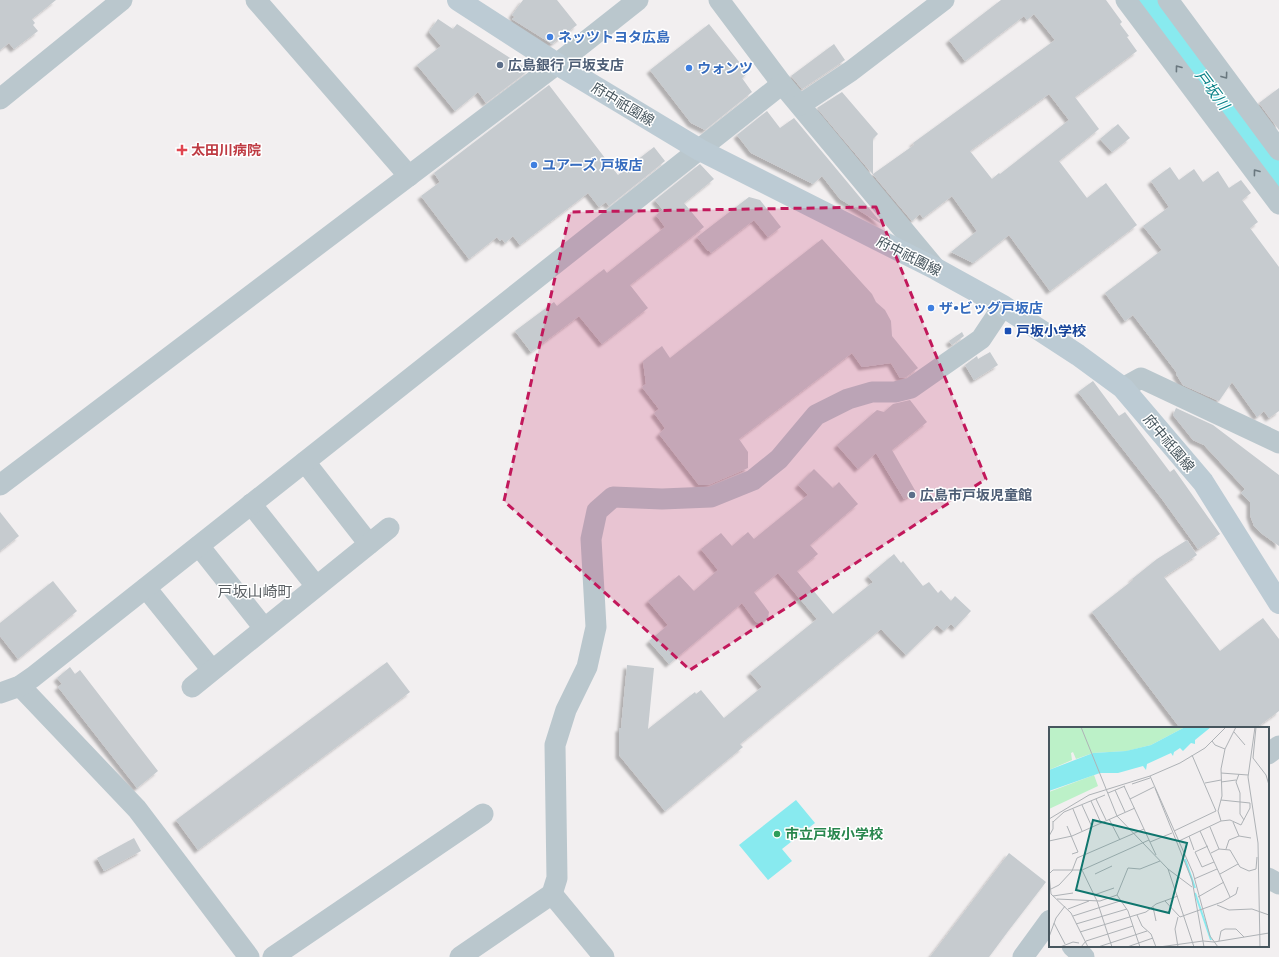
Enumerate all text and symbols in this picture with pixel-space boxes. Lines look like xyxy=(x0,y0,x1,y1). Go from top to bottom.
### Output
place label: ネッツトヨタ広島 xyxy=(558,29,670,45)
marker: ネッツトヨタ広島 xyxy=(545,32,555,42)
place label: 広島銀行 戸坂支店 xyxy=(508,57,624,73)
marker: 広島銀行 戸坂支店 xyxy=(495,60,505,70)
place label: ウォンツ xyxy=(697,60,753,76)
marker: ウォンツ xyxy=(684,63,694,73)
one-way arrow xyxy=(1176,66,1183,73)
water label: 戸坂川 xyxy=(1191,67,1234,115)
one-way arrow xyxy=(1220,72,1227,79)
street label: 府中祇園線 xyxy=(589,79,657,129)
place label: 太田川病院 xyxy=(191,142,261,158)
marker: 太田川病院 xyxy=(176,144,188,156)
place label: ユアーズ 戸坂店 xyxy=(542,157,642,173)
marker: ユアーズ 戸坂店 xyxy=(529,160,539,170)
one-way arrow xyxy=(1254,170,1261,177)
street label: 府中祇園線 xyxy=(874,233,944,279)
place label: ザ•ビッグ戸坂店 xyxy=(939,300,1043,316)
marker: ザ•ビッグ戸坂店 xyxy=(926,303,936,313)
place label: 戸坂小学校 xyxy=(1016,323,1086,339)
marker: 戸坂小学校 xyxy=(1003,326,1013,336)
street label: 府中祇園線 xyxy=(1140,411,1198,475)
place label: 広島市戸坂児童館 xyxy=(920,487,1032,503)
marker: 広島市戸坂児童館 xyxy=(907,490,917,500)
district label: 戸坂山崎町 xyxy=(217,583,293,601)
inset map xyxy=(1049,727,1269,947)
place label: 市立戸坂小学校 xyxy=(785,826,883,842)
marker: 市立戸坂小学校 xyxy=(772,829,782,839)

